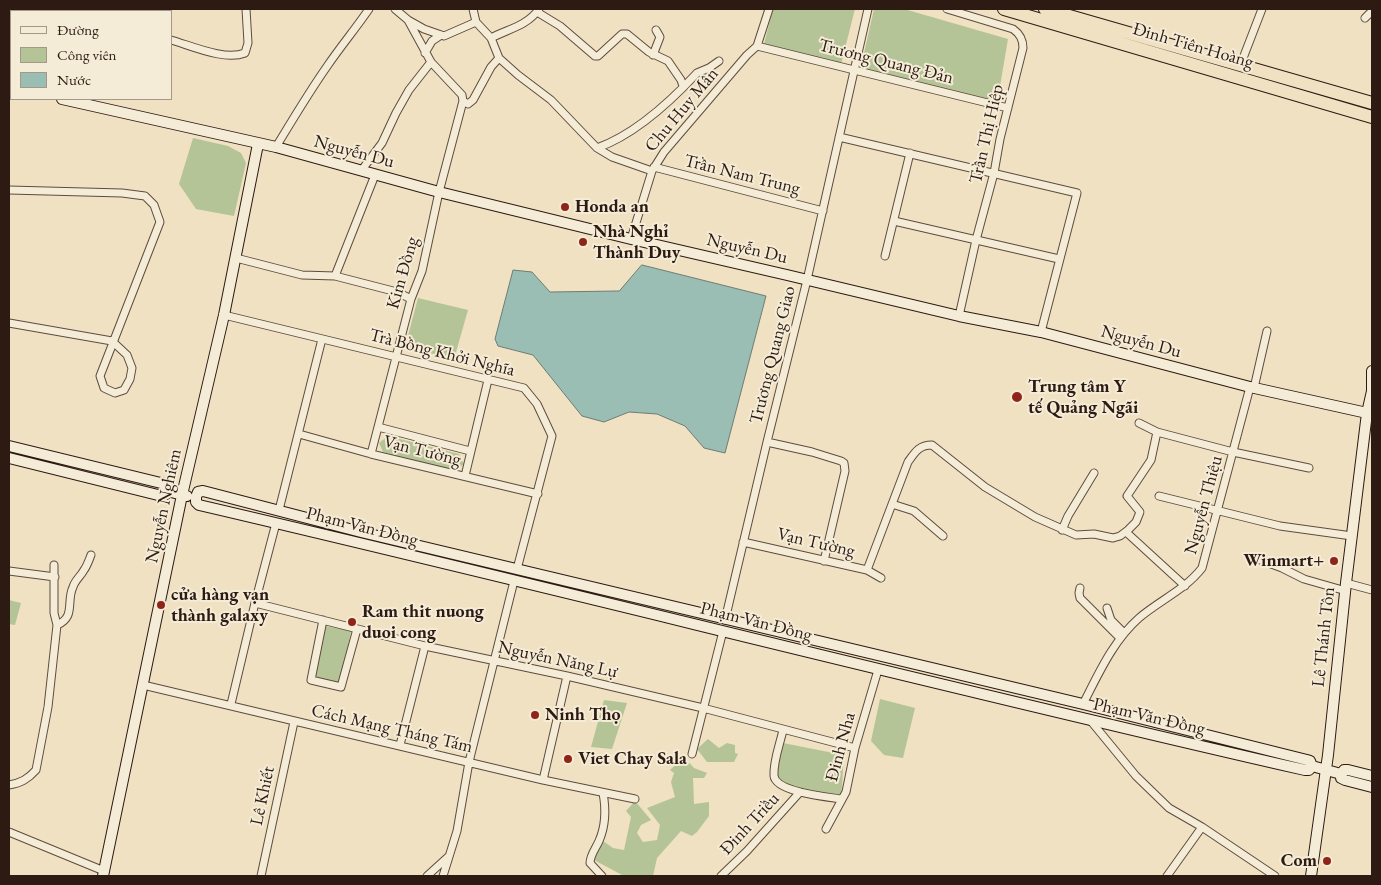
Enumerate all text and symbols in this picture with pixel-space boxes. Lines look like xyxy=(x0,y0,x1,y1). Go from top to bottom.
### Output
legend xyxy=(10,10,172,100)
street label: Đinh Tiên Hoàng xyxy=(1130,18,1256,74)
text: Đường xyxy=(57,20,99,39)
street label: Trương Quang Đản xyxy=(816,35,956,89)
text: Công viên xyxy=(57,45,117,64)
street label: Chu Huy Mân xyxy=(641,64,723,156)
text: Nước xyxy=(57,70,91,89)
street label: Trần Thị Hiệp xyxy=(965,82,1009,186)
street label: Nguyễn Du xyxy=(312,131,396,173)
street label: Trần Nam Trung xyxy=(682,150,802,200)
place label: Honda an xyxy=(575,196,649,218)
marker: Honda an xyxy=(559,201,571,213)
place label: Nhà Nghỉ Thành Duy xyxy=(593,221,680,264)
street label: Nguyễn Du xyxy=(705,229,789,269)
street label: Kim Đồng xyxy=(382,234,424,312)
marker: Nhà Nghỉ Thành Duy xyxy=(577,236,589,248)
street label: Trương Quang Giao xyxy=(745,284,801,426)
street label: Nguyễn Du xyxy=(1099,321,1183,363)
street label: Trà Bồng Khởi Nghĩa xyxy=(367,324,517,382)
place label: Trung tâm Y tế Quảng Ngãi xyxy=(1028,376,1138,418)
marker: Trung tâm Y tế Quảng Ngãi xyxy=(1010,390,1024,404)
street label: Vạn Tường xyxy=(381,431,463,471)
street label: Nguyễn Nghiêm xyxy=(141,447,187,565)
street label: Nguyễn Thiệu xyxy=(1180,453,1228,557)
street label: Phạm Văn Đồng xyxy=(304,503,420,551)
street label: Vạn Tường xyxy=(775,524,857,562)
place label: Winmart+ xyxy=(1243,550,1324,572)
marker: Winmart+ xyxy=(1328,555,1340,567)
place label: cửa hàng vạn thành galaxy xyxy=(171,584,269,626)
street label: Lê Thánh Tôn xyxy=(1308,586,1340,688)
street label: Phạm Văn Đồng xyxy=(698,598,814,646)
marker: cửa hàng vạn thành galaxy xyxy=(155,599,167,611)
place label: Ram thit nuong duoi cong xyxy=(362,601,484,644)
marker: Ram thit nuong duoi cong xyxy=(346,616,358,628)
street label: Nguyễn Năng Lự xyxy=(496,637,620,683)
street label: Phạm Văn Đồng xyxy=(1091,694,1207,740)
street label: Cách Mạng Tháng Tám xyxy=(309,700,475,758)
place label: Ninh Thọ xyxy=(545,704,621,726)
marker: Ninh Thọ xyxy=(529,709,541,721)
street label: Đinh Nha xyxy=(821,710,861,784)
place label: Viet Chay Sala xyxy=(578,748,687,770)
marker: Viet Chay Sala xyxy=(562,753,574,765)
street label: Lê Khiết xyxy=(246,765,280,827)
street label: Đinh Triều xyxy=(716,788,784,860)
place label: Com xyxy=(1281,850,1317,872)
marker: Com xyxy=(1321,855,1333,867)

